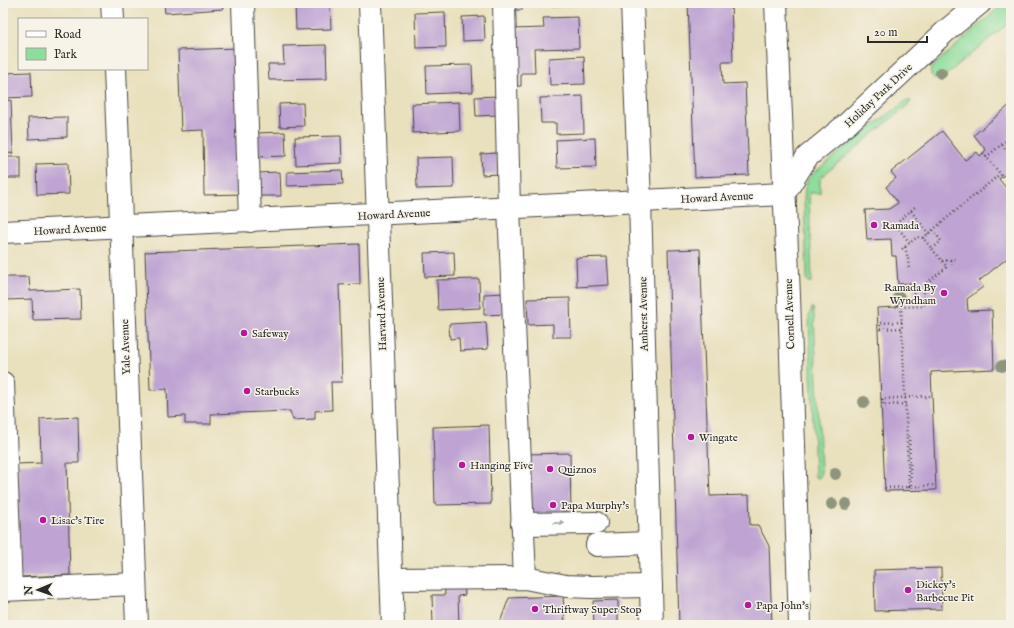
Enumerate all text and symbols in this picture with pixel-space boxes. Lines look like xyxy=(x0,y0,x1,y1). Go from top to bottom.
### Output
legend xyxy=(18,18,148,70)
scale bar xyxy=(868,18,927,44)
text: 20 m xyxy=(874,25,897,40)
text: Road xyxy=(54,27,82,42)
text: Park xyxy=(54,47,77,62)
street label: Holiday Park Drive xyxy=(842,60,916,131)
street label: Howard Avenue xyxy=(680,189,754,207)
street label: Howard Avenue xyxy=(357,206,431,224)
place label: Ramada xyxy=(882,219,919,233)
marker: Ramada xyxy=(869,220,879,230)
street label: Howard Avenue xyxy=(33,221,107,239)
street label: Harvard Avenue xyxy=(374,277,390,351)
street label: Amherst Avenue xyxy=(636,277,652,352)
street label: Cornell Avenue xyxy=(782,278,798,350)
place label: Ramada By Wyndham xyxy=(884,281,937,308)
marker: Ramada By Wyndham xyxy=(939,288,949,298)
street label: Yale Avenue xyxy=(118,319,134,375)
place label: Safeway xyxy=(252,327,289,341)
marker: Safeway xyxy=(239,328,249,338)
place label: Starbucks xyxy=(255,385,299,399)
marker: Starbucks xyxy=(242,386,252,396)
place label: Wingate xyxy=(699,431,738,445)
marker: Wingate xyxy=(686,432,696,442)
place label: Hanging Five xyxy=(470,459,533,473)
marker: Hanging Five xyxy=(457,460,467,470)
place label: Quiznos xyxy=(558,463,597,477)
marker: Quiznos xyxy=(545,464,555,474)
place label: Papa Murphy's xyxy=(561,499,629,513)
marker: Papa Murphy's xyxy=(548,500,558,510)
place label: Lisac's Tire xyxy=(51,514,104,528)
marker: Lisac's Tire xyxy=(38,515,48,525)
one-way arrow xyxy=(553,520,566,526)
north arrow xyxy=(18,570,58,610)
place label: Dickey's Barbecue Pit xyxy=(916,578,974,605)
text: N xyxy=(22,585,36,596)
marker: Dickey's Barbecue Pit xyxy=(903,585,913,595)
place label: Papa John's xyxy=(756,599,809,613)
marker: Papa John's xyxy=(743,600,753,610)
place label: Thriftway Super Stop xyxy=(543,603,641,617)
marker: Thriftway Super Stop xyxy=(530,604,540,614)

